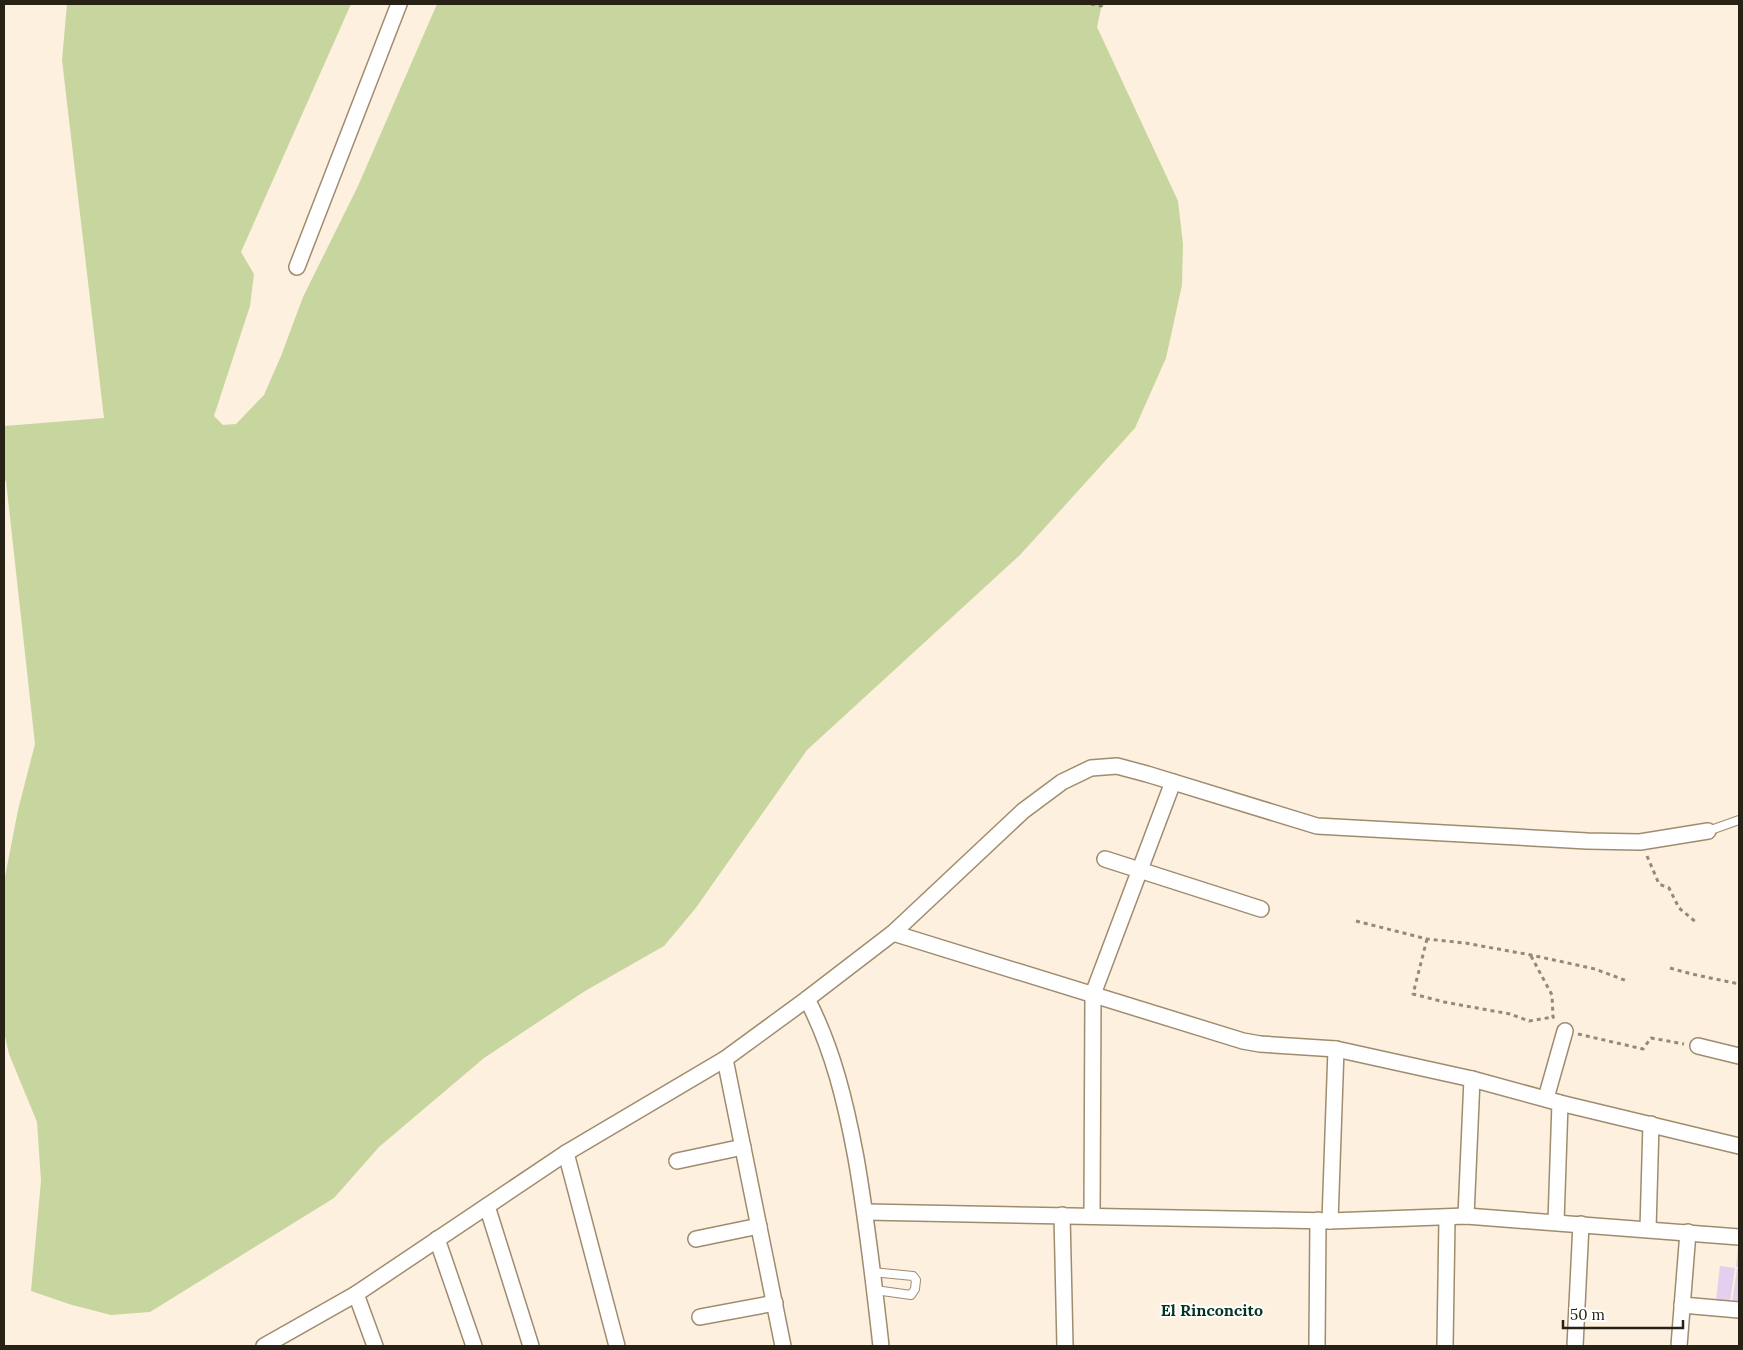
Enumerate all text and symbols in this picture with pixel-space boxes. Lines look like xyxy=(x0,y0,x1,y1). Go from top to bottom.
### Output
scale bar xyxy=(1563,1298,1683,1330)
district label: El Rinconcito xyxy=(1161,1300,1263,1320)
text: 50 m xyxy=(1570,1305,1605,1324)

